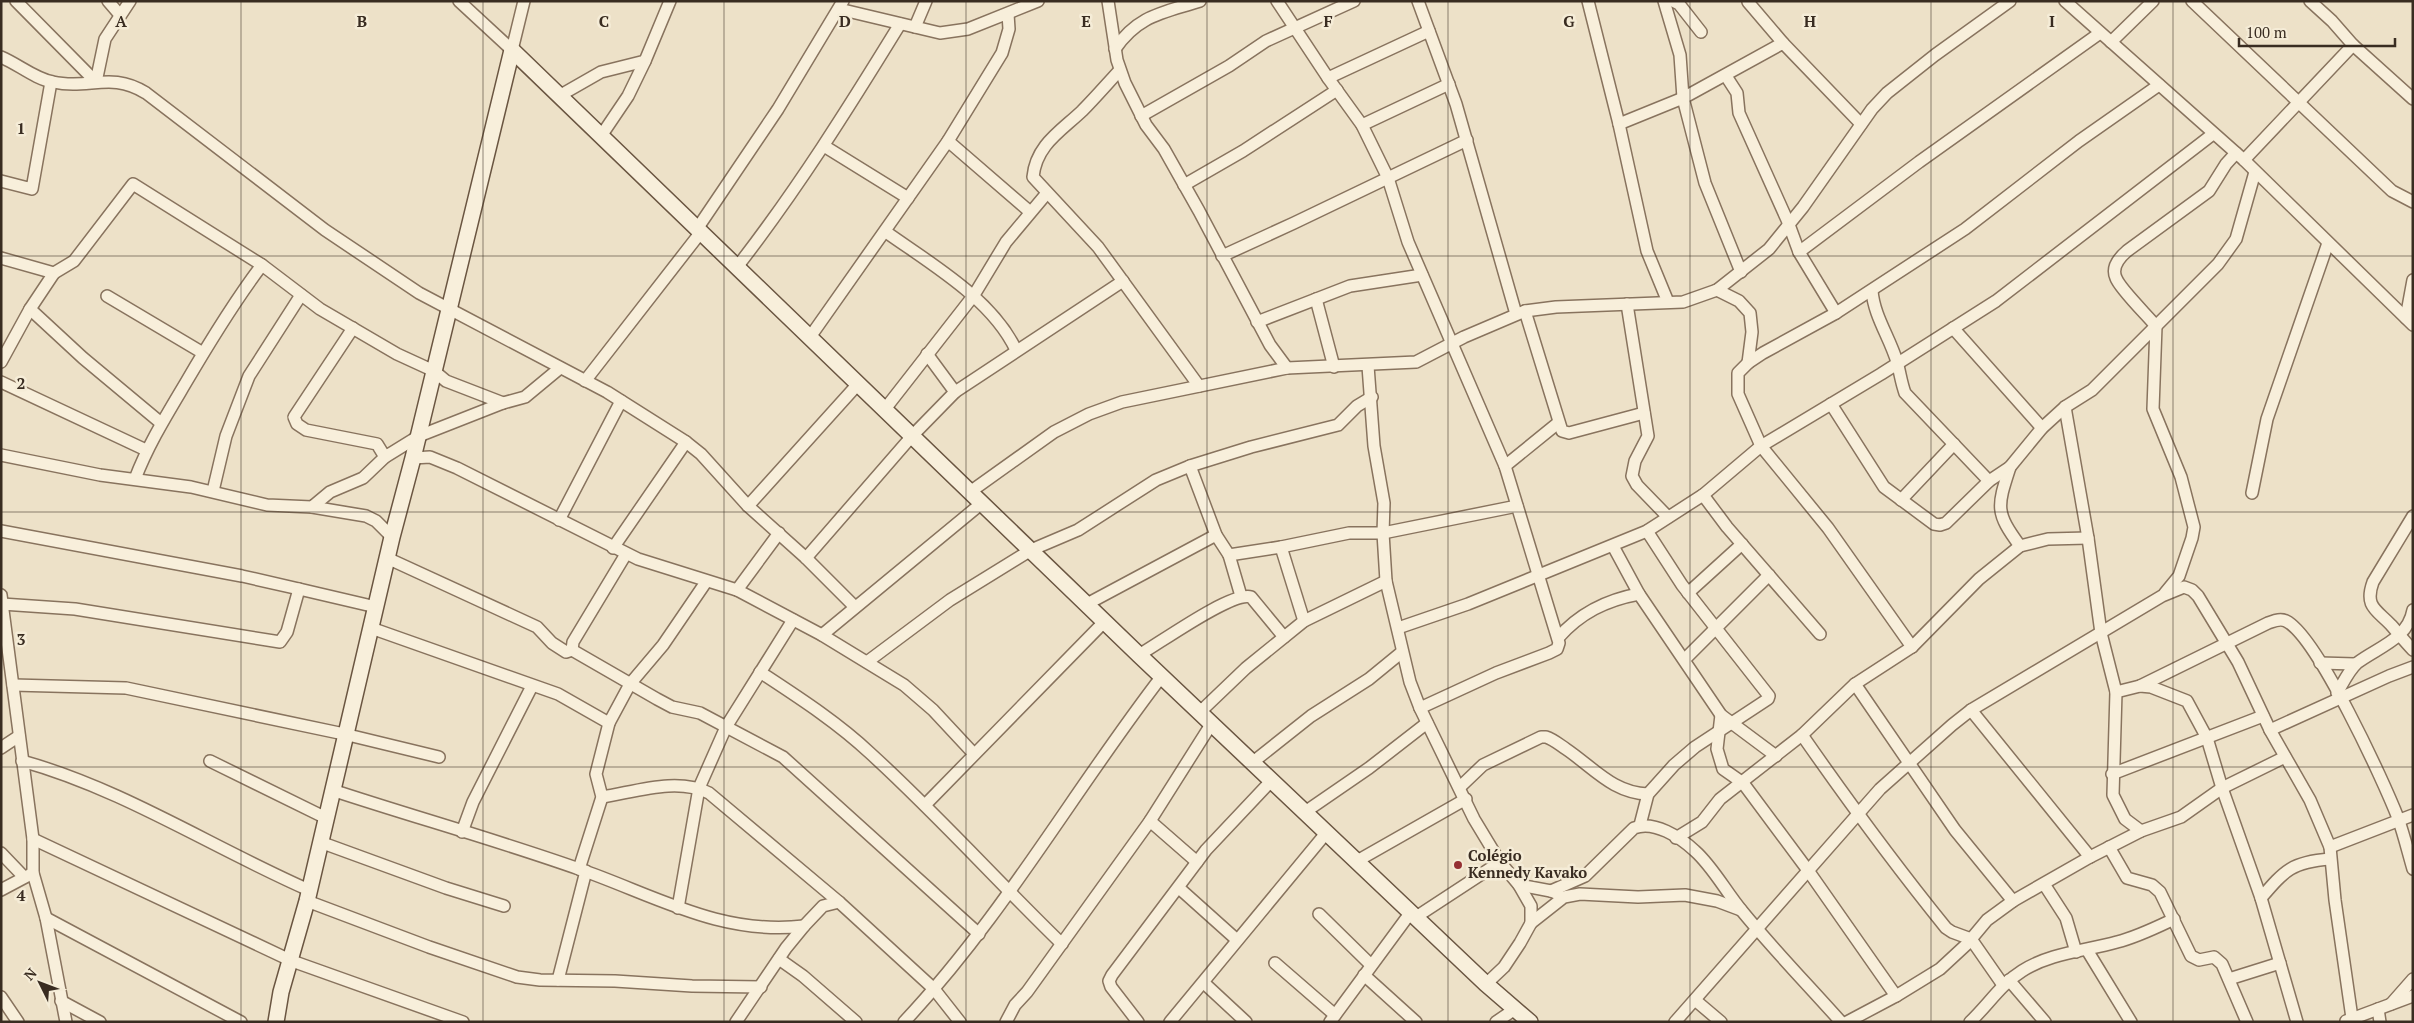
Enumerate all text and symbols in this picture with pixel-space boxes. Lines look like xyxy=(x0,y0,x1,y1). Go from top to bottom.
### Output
text: A xyxy=(115,10,127,32)
text: B xyxy=(357,10,367,32)
text: C xyxy=(599,10,609,32)
text: D xyxy=(839,10,851,32)
text: E xyxy=(1081,10,1091,32)
text: F xyxy=(1323,10,1333,32)
text: G xyxy=(1563,10,1575,32)
text: H xyxy=(1804,10,1816,32)
text: I xyxy=(2049,10,2055,32)
scale bar xyxy=(2239,15,2395,47)
text: 100 m xyxy=(2246,22,2287,42)
text: 1 xyxy=(16,117,26,139)
text: 2 xyxy=(16,372,26,394)
text: 3 xyxy=(16,628,26,650)
place label: Colégio Kennedy Kavako xyxy=(1468,845,1587,882)
marker: Colégio Kennedy Kavako xyxy=(1452,859,1464,871)
text: 4 xyxy=(16,884,26,906)
north arrow xyxy=(15,958,65,1008)
text: N xyxy=(19,963,41,984)

